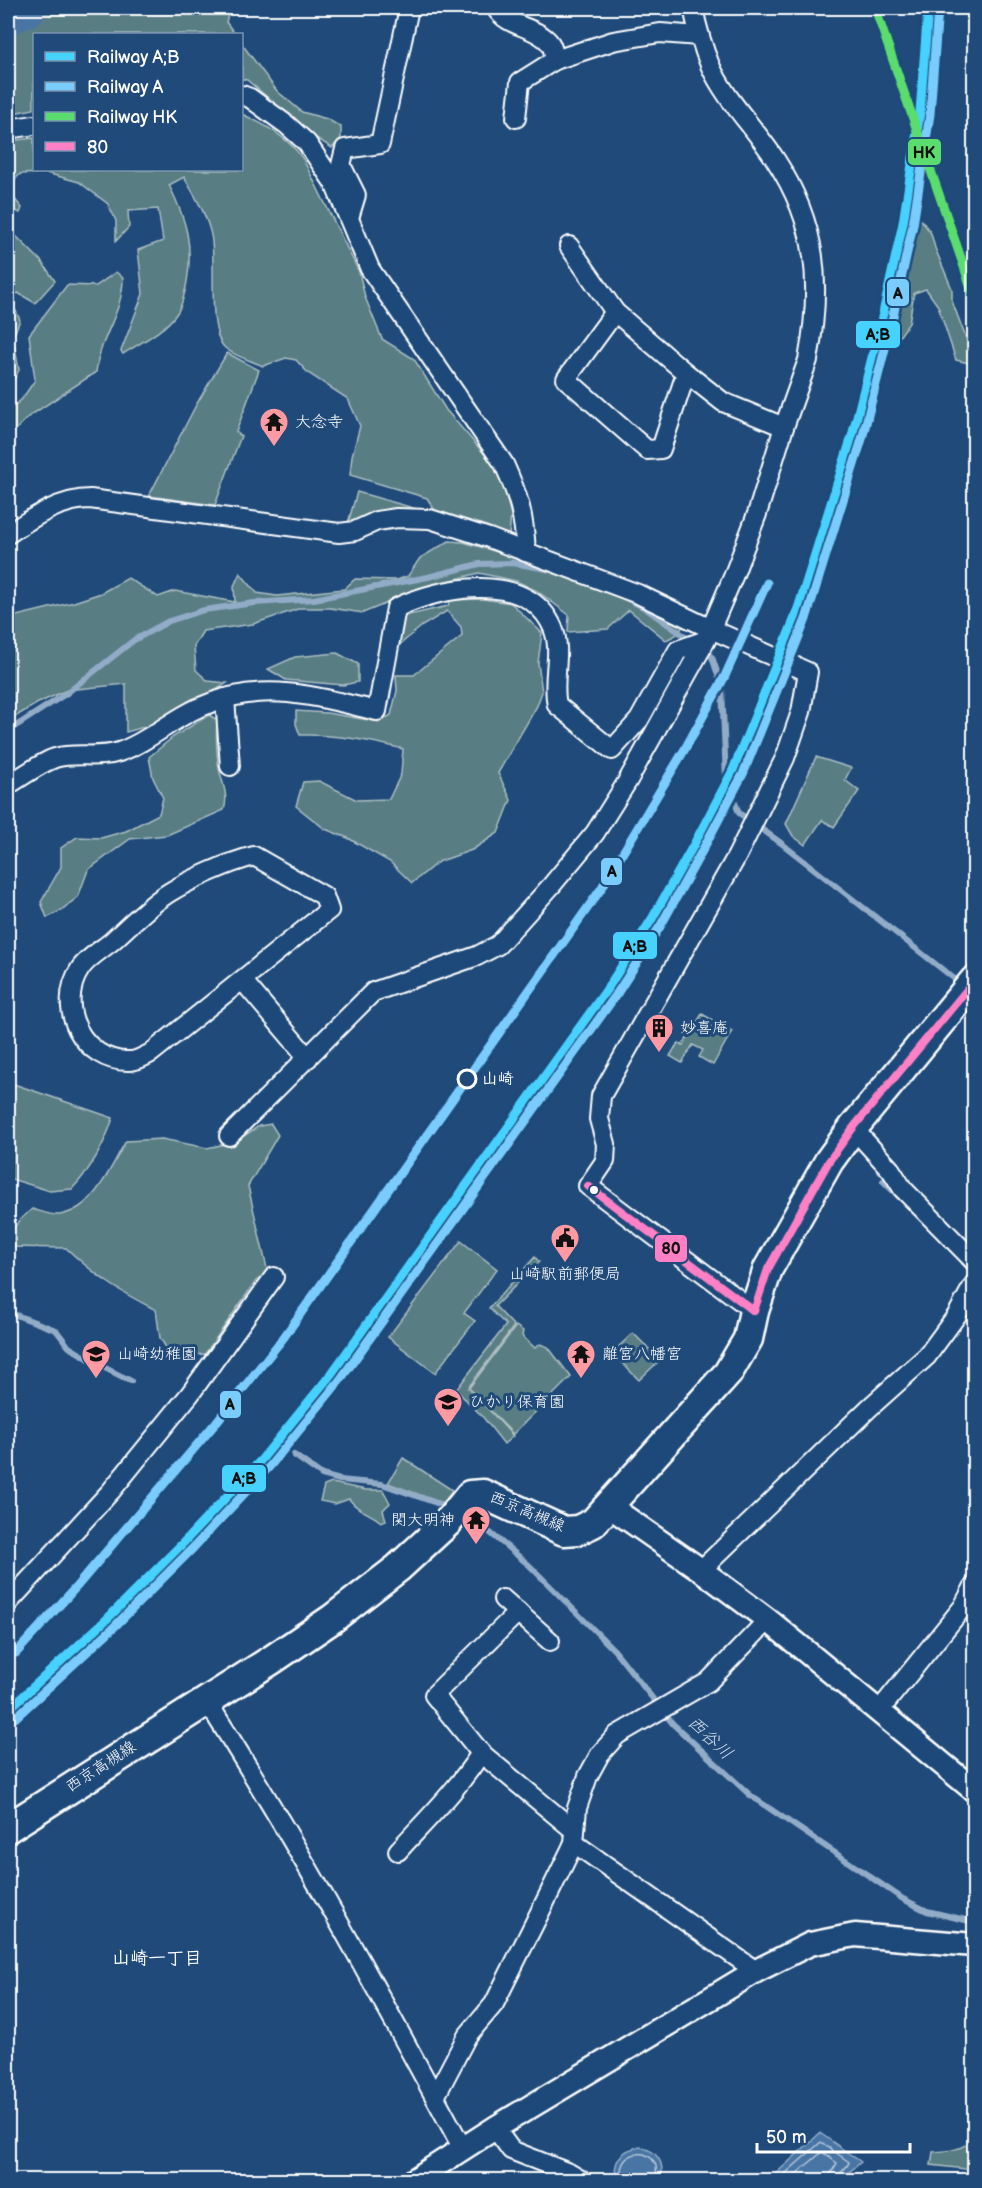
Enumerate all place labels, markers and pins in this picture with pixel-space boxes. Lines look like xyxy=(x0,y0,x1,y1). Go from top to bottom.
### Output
temple icon: 大念寺 xyxy=(258,406,290,448)
place label: 大念寺 xyxy=(295,413,343,432)
building icon: 妙喜庵 xyxy=(643,1012,675,1054)
place label: 妙喜庵 xyxy=(680,1019,728,1038)
marker: 山崎 xyxy=(457,1069,477,1089)
place label: 山崎 xyxy=(482,1070,514,1089)
unlabelled marker xyxy=(588,1184,600,1196)
public building icon: 山崎駅前郵便局 xyxy=(549,1222,581,1264)
place label: 山崎駅前郵便局 xyxy=(509,1265,621,1284)
school or university icon: 山崎幼稚園 xyxy=(80,1338,112,1380)
temple icon: 離宮八幡宮 xyxy=(565,1338,597,1380)
place label: 山崎幼稚園 xyxy=(117,1345,197,1364)
place label: 離宮八幡宮 xyxy=(602,1345,682,1364)
school or university icon: ひかり保育園 xyxy=(432,1386,464,1428)
place label: ひかり保育園 xyxy=(469,1393,565,1412)
temple icon: 関大明神 xyxy=(460,1504,492,1546)
place label: 関大明神 xyxy=(391,1511,455,1530)

